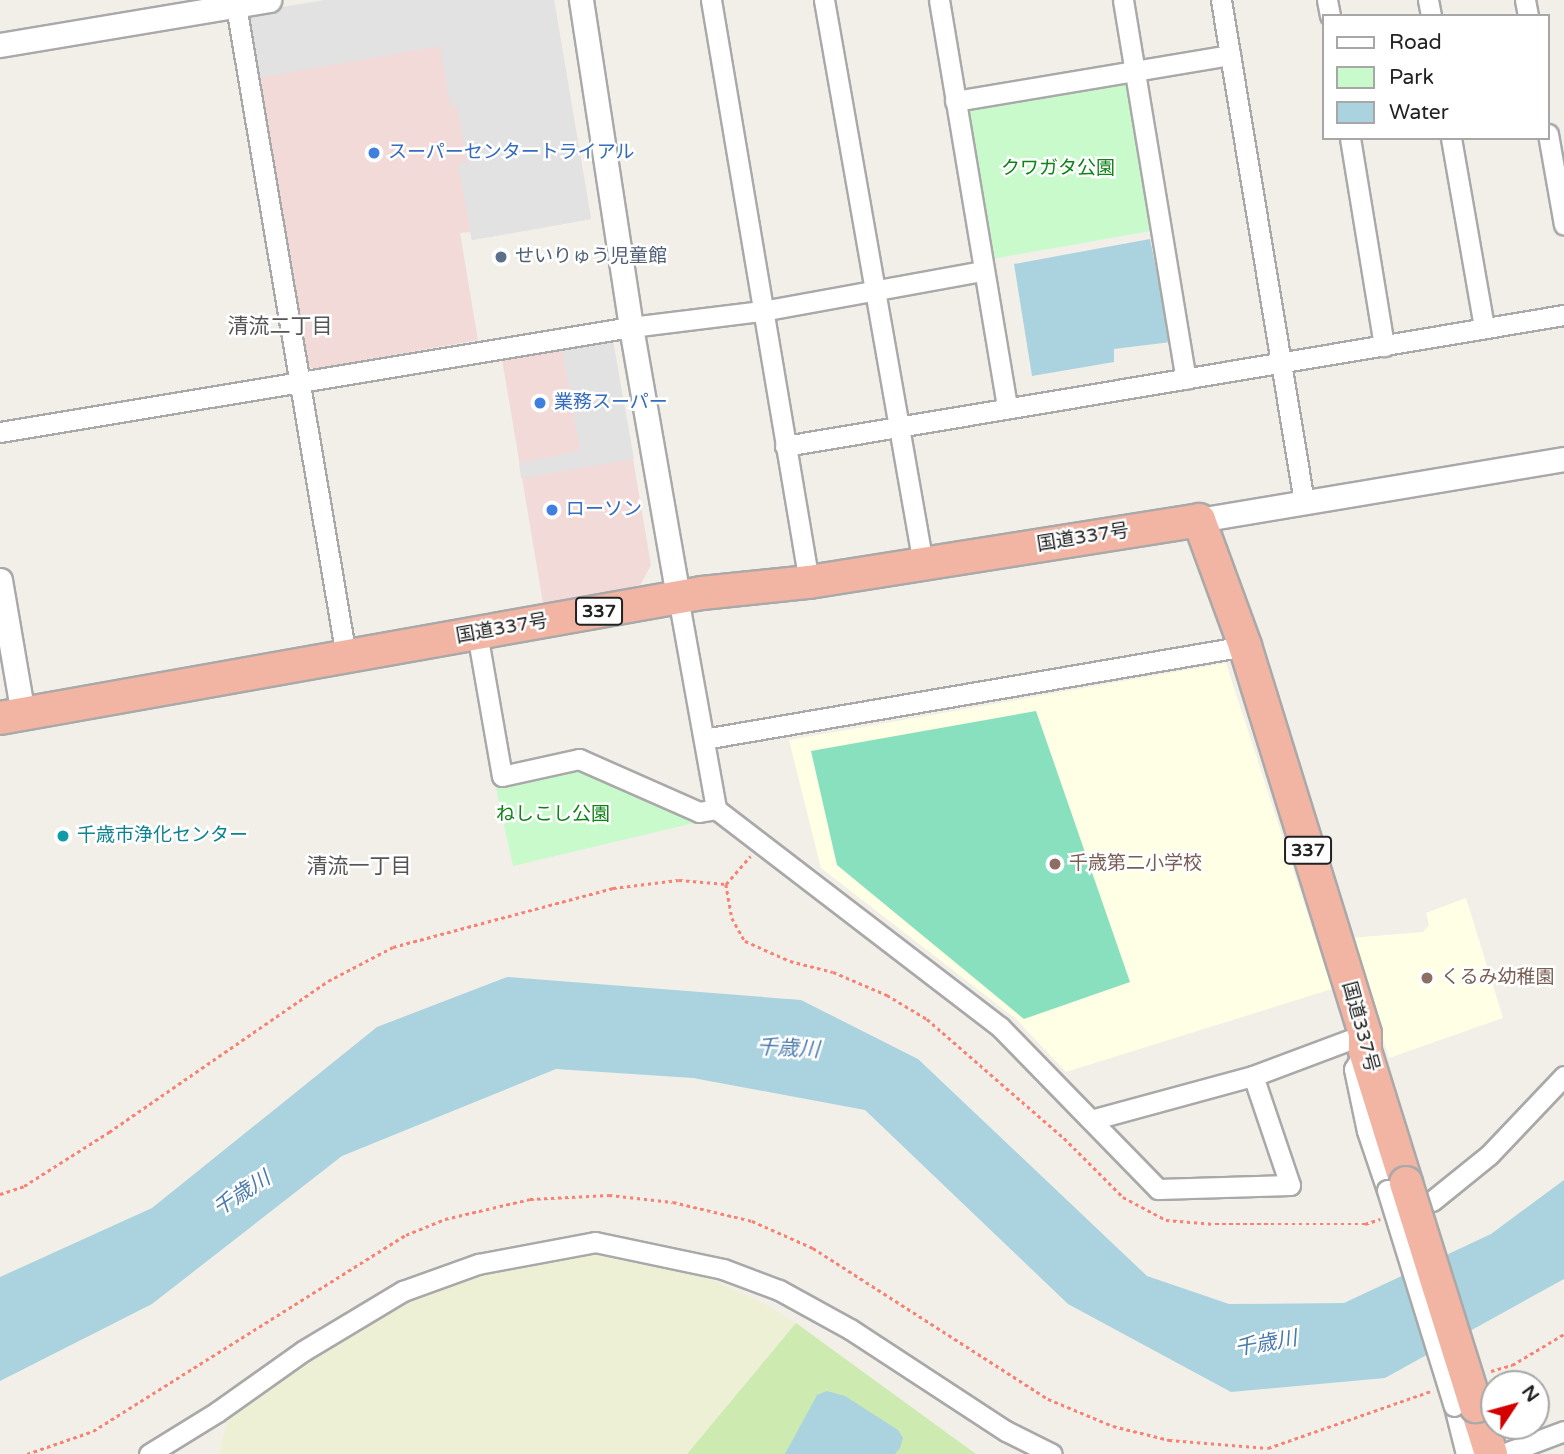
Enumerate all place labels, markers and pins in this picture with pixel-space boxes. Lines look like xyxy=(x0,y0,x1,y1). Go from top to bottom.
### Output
place label: スーパーセンタートライアル xyxy=(388,142,635,164)
marker: スーパーセンタートライアル xyxy=(366,145,382,161)
place label: せいりゅう児童館 xyxy=(515,246,667,268)
marker: せいりゅう児童館 xyxy=(493,249,509,265)
place label: 業務スーパー xyxy=(554,392,668,414)
marker: 業務スーパー xyxy=(532,395,548,411)
place label: ローソン xyxy=(566,499,642,521)
marker: ローソン xyxy=(544,502,560,518)
place label: 千歳市浄化センター xyxy=(77,825,248,847)
marker: 千歳市浄化センター xyxy=(55,828,71,844)
place label: 千歳第二小学校 xyxy=(1069,853,1202,875)
marker: 千歳第二小学校 xyxy=(1047,856,1063,872)
place label: くるみ幼稚園 xyxy=(1441,967,1555,989)
marker: くるみ幼稚園 xyxy=(1419,970,1435,986)

